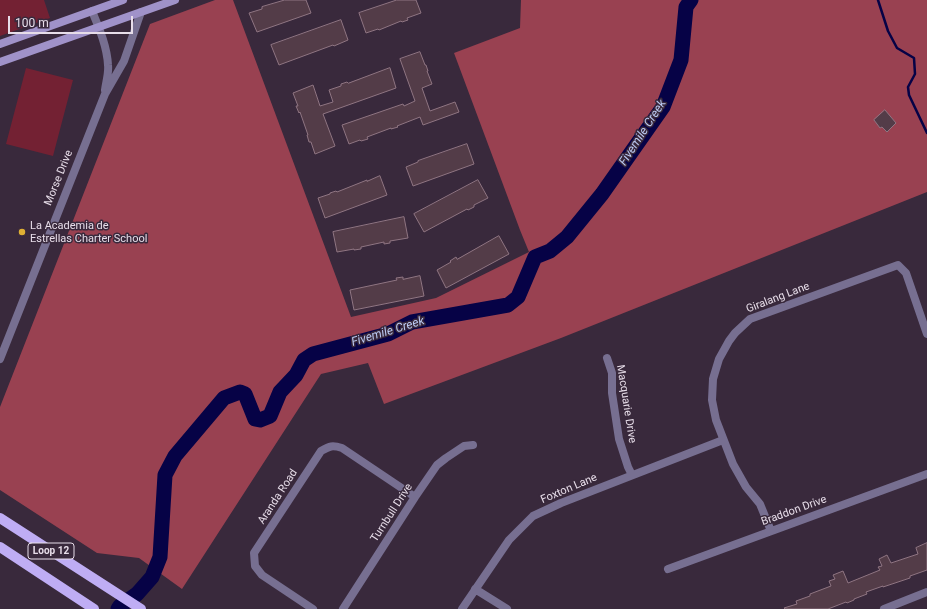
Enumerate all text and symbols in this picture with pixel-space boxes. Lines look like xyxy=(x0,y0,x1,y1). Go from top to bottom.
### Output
scale bar xyxy=(10,8,135,34)
text: 100 m xyxy=(15,16,49,30)
water label: Fivemile Creek xyxy=(616,97,670,169)
street label: Morse Drive xyxy=(42,148,76,208)
place label: La Academia de Estrellas Charter School xyxy=(30,219,147,245)
marker: La Academia de Estrellas Charter School xyxy=(17,227,27,237)
street label: Giralang Lane xyxy=(744,280,812,316)
water label: Fivemile Creek xyxy=(350,314,426,350)
street label: Macquarie Drive xyxy=(613,364,639,444)
street label: Aranda Road xyxy=(255,467,301,527)
street label: Foxton Lane xyxy=(539,471,599,507)
street label: Turnbull Drive xyxy=(368,481,416,545)
street label: Braddon Drive xyxy=(760,493,828,529)
road number: Loop 12 xyxy=(28,543,74,559)

